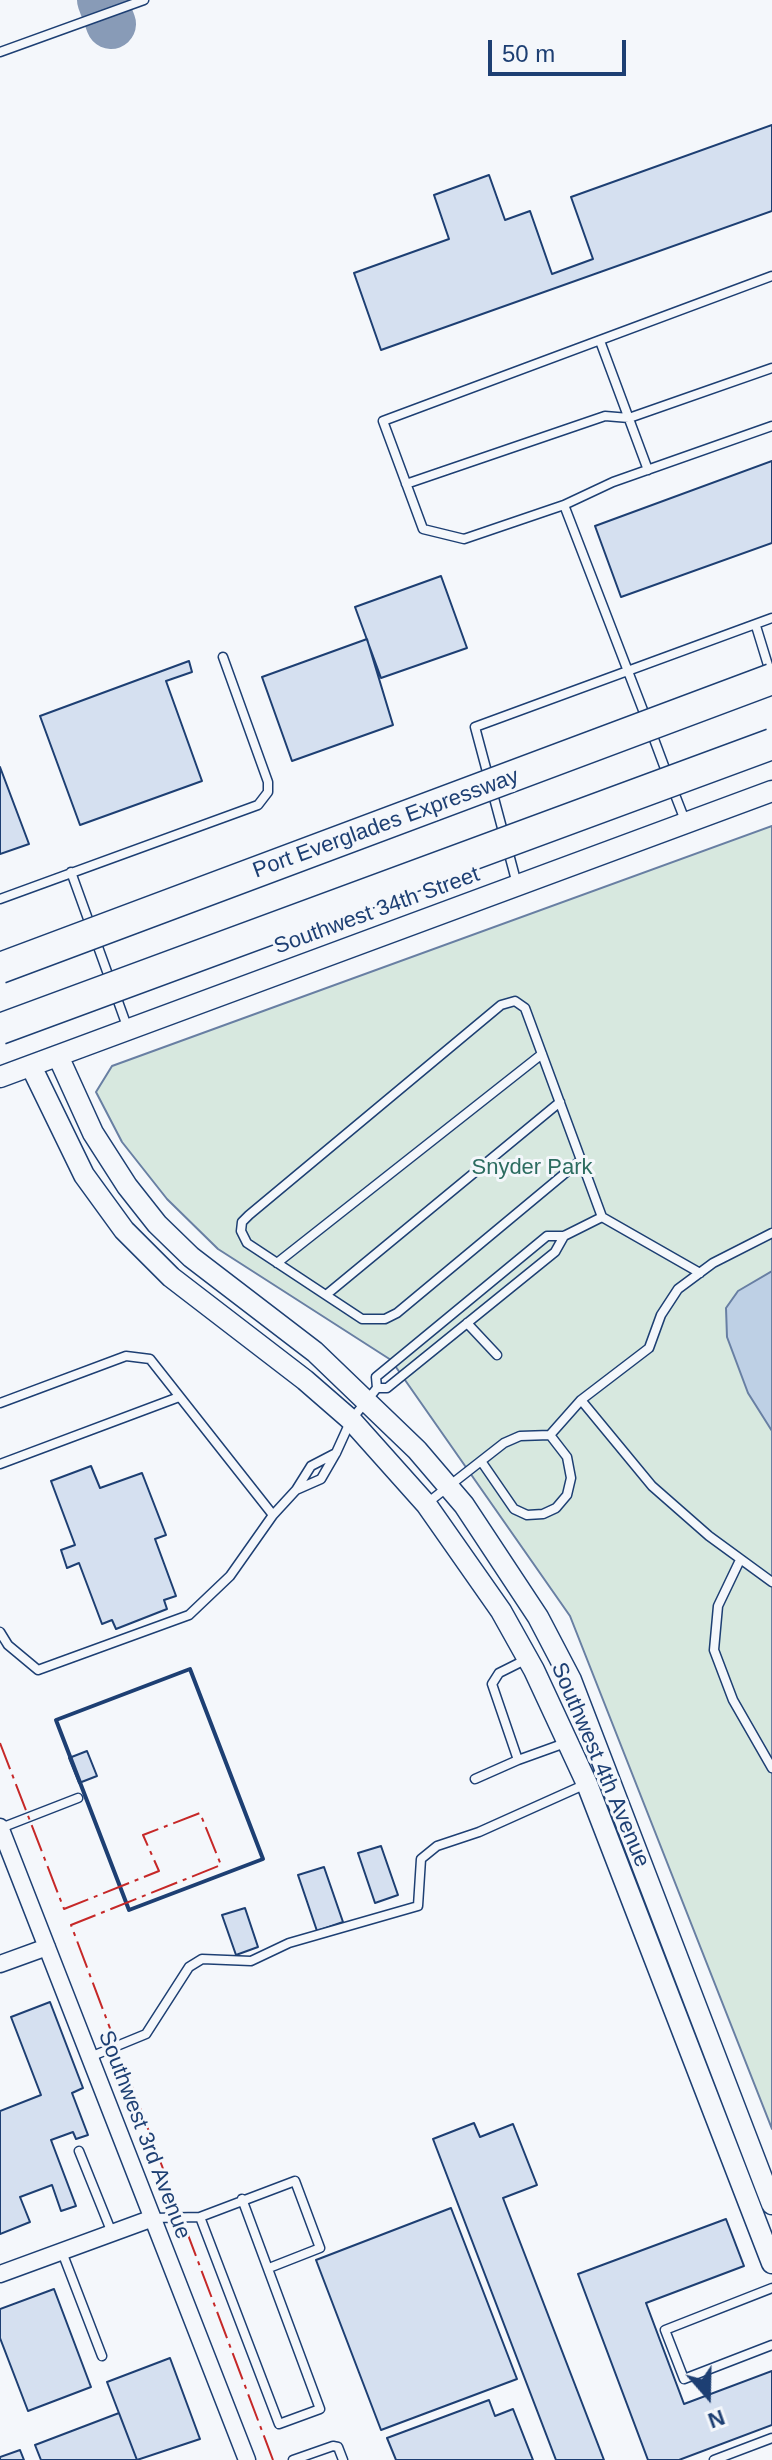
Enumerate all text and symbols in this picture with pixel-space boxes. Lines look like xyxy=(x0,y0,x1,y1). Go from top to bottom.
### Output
scale bar xyxy=(492,24,630,74)
text: 50 m xyxy=(502,40,555,67)
street label: Port Everglades Expressway xyxy=(249,764,523,884)
street label: Southwest 34th Street xyxy=(271,862,483,960)
park label: Snyder Park xyxy=(471,1155,593,1181)
street label: Southwest 4th Avenue xyxy=(545,1659,655,1871)
street label: Southwest 3rd Avenue xyxy=(92,2027,196,2243)
north arrow xyxy=(668,2356,748,2436)
text: N xyxy=(705,2405,728,2433)

